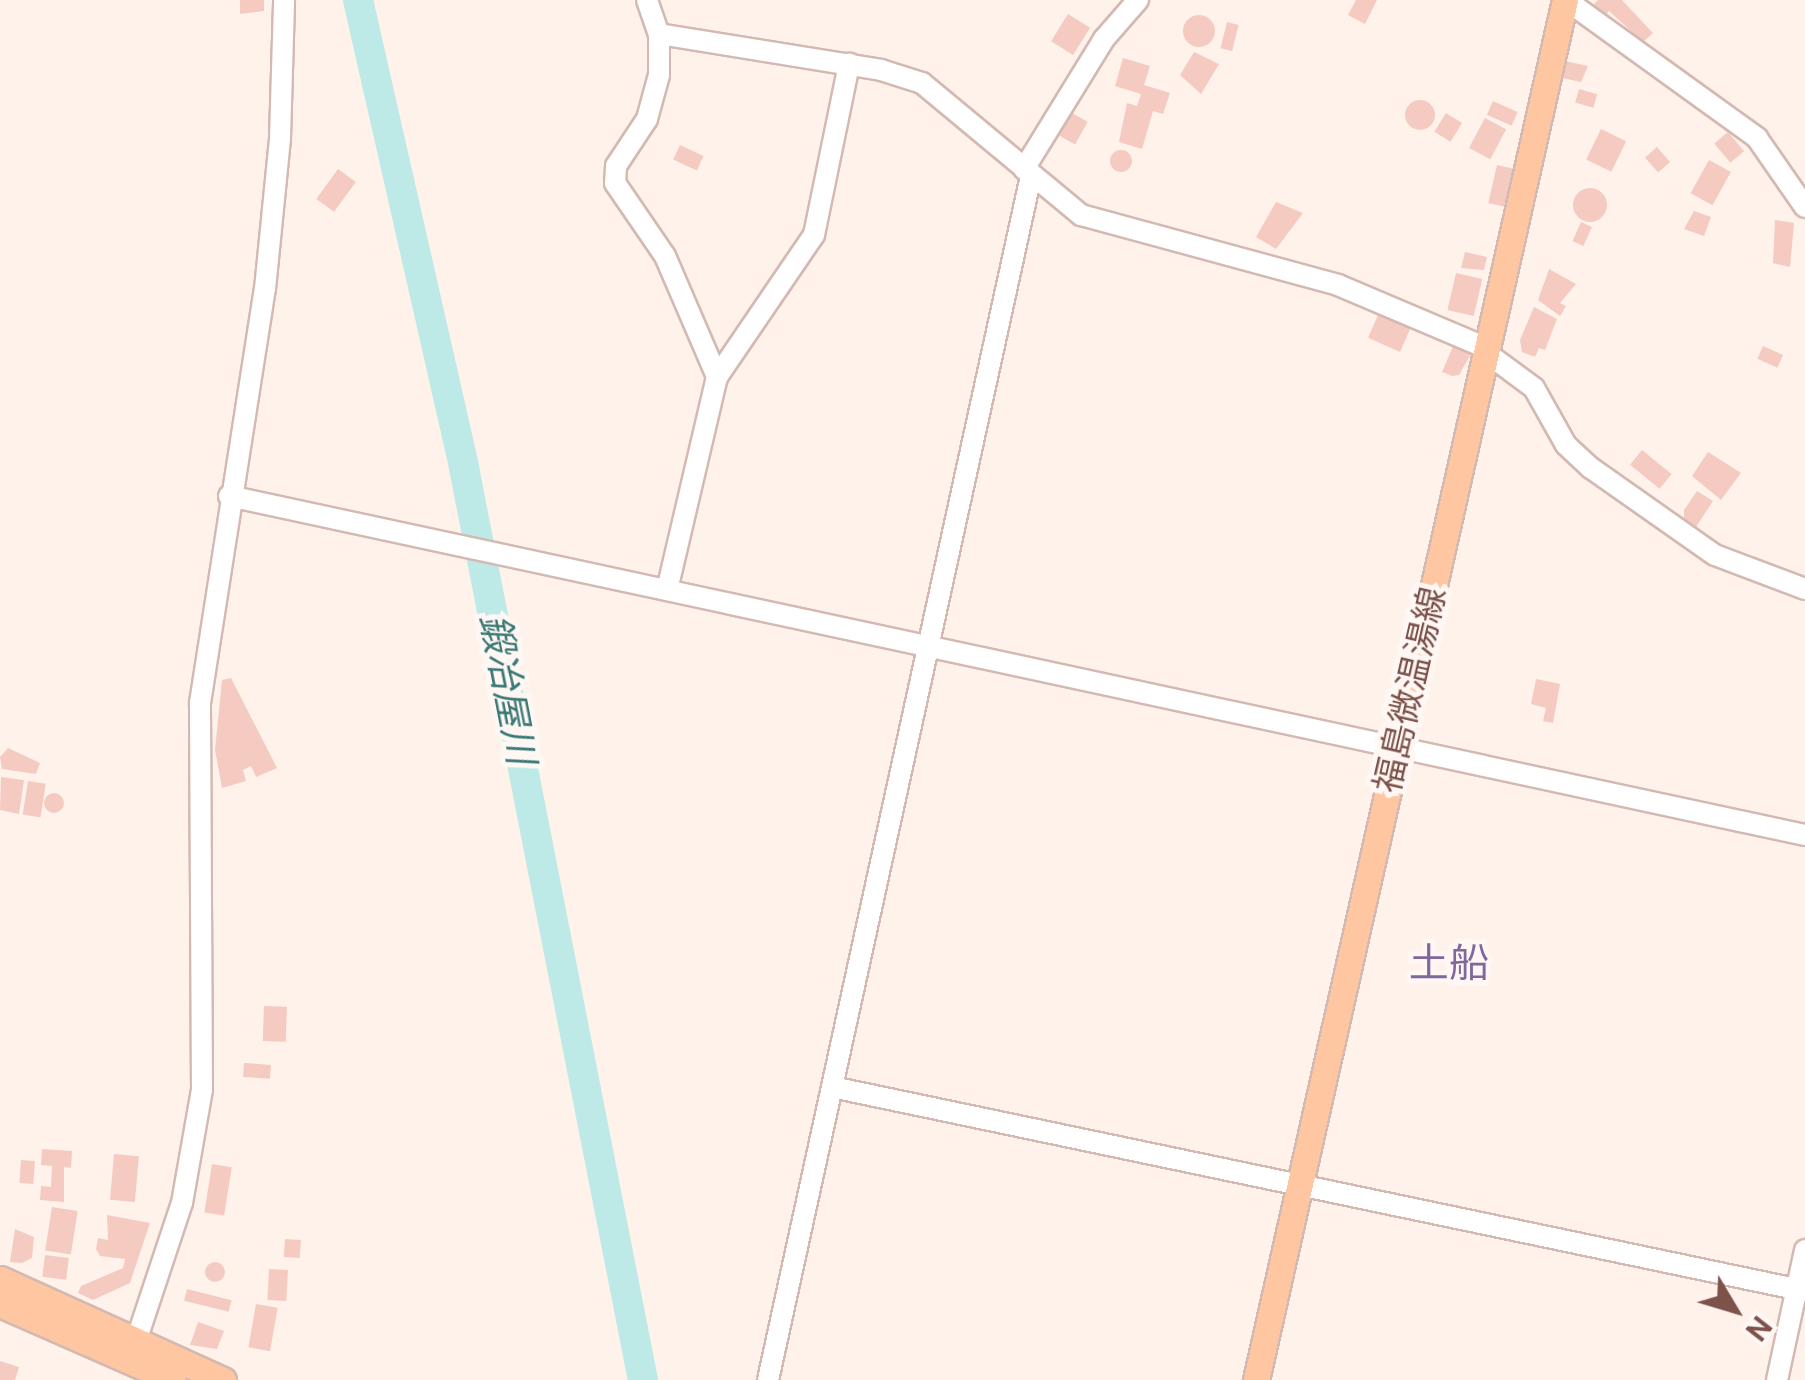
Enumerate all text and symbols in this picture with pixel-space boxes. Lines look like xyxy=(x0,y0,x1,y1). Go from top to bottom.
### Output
street label: 福島微温湯線 xyxy=(1366,583,1454,797)
water label: 鍛冶屋川 xyxy=(471,610,545,768)
district label: 土船 xyxy=(1409,939,1489,987)
north arrow xyxy=(1685,1260,1785,1360)
text: N xyxy=(1739,1310,1779,1348)

